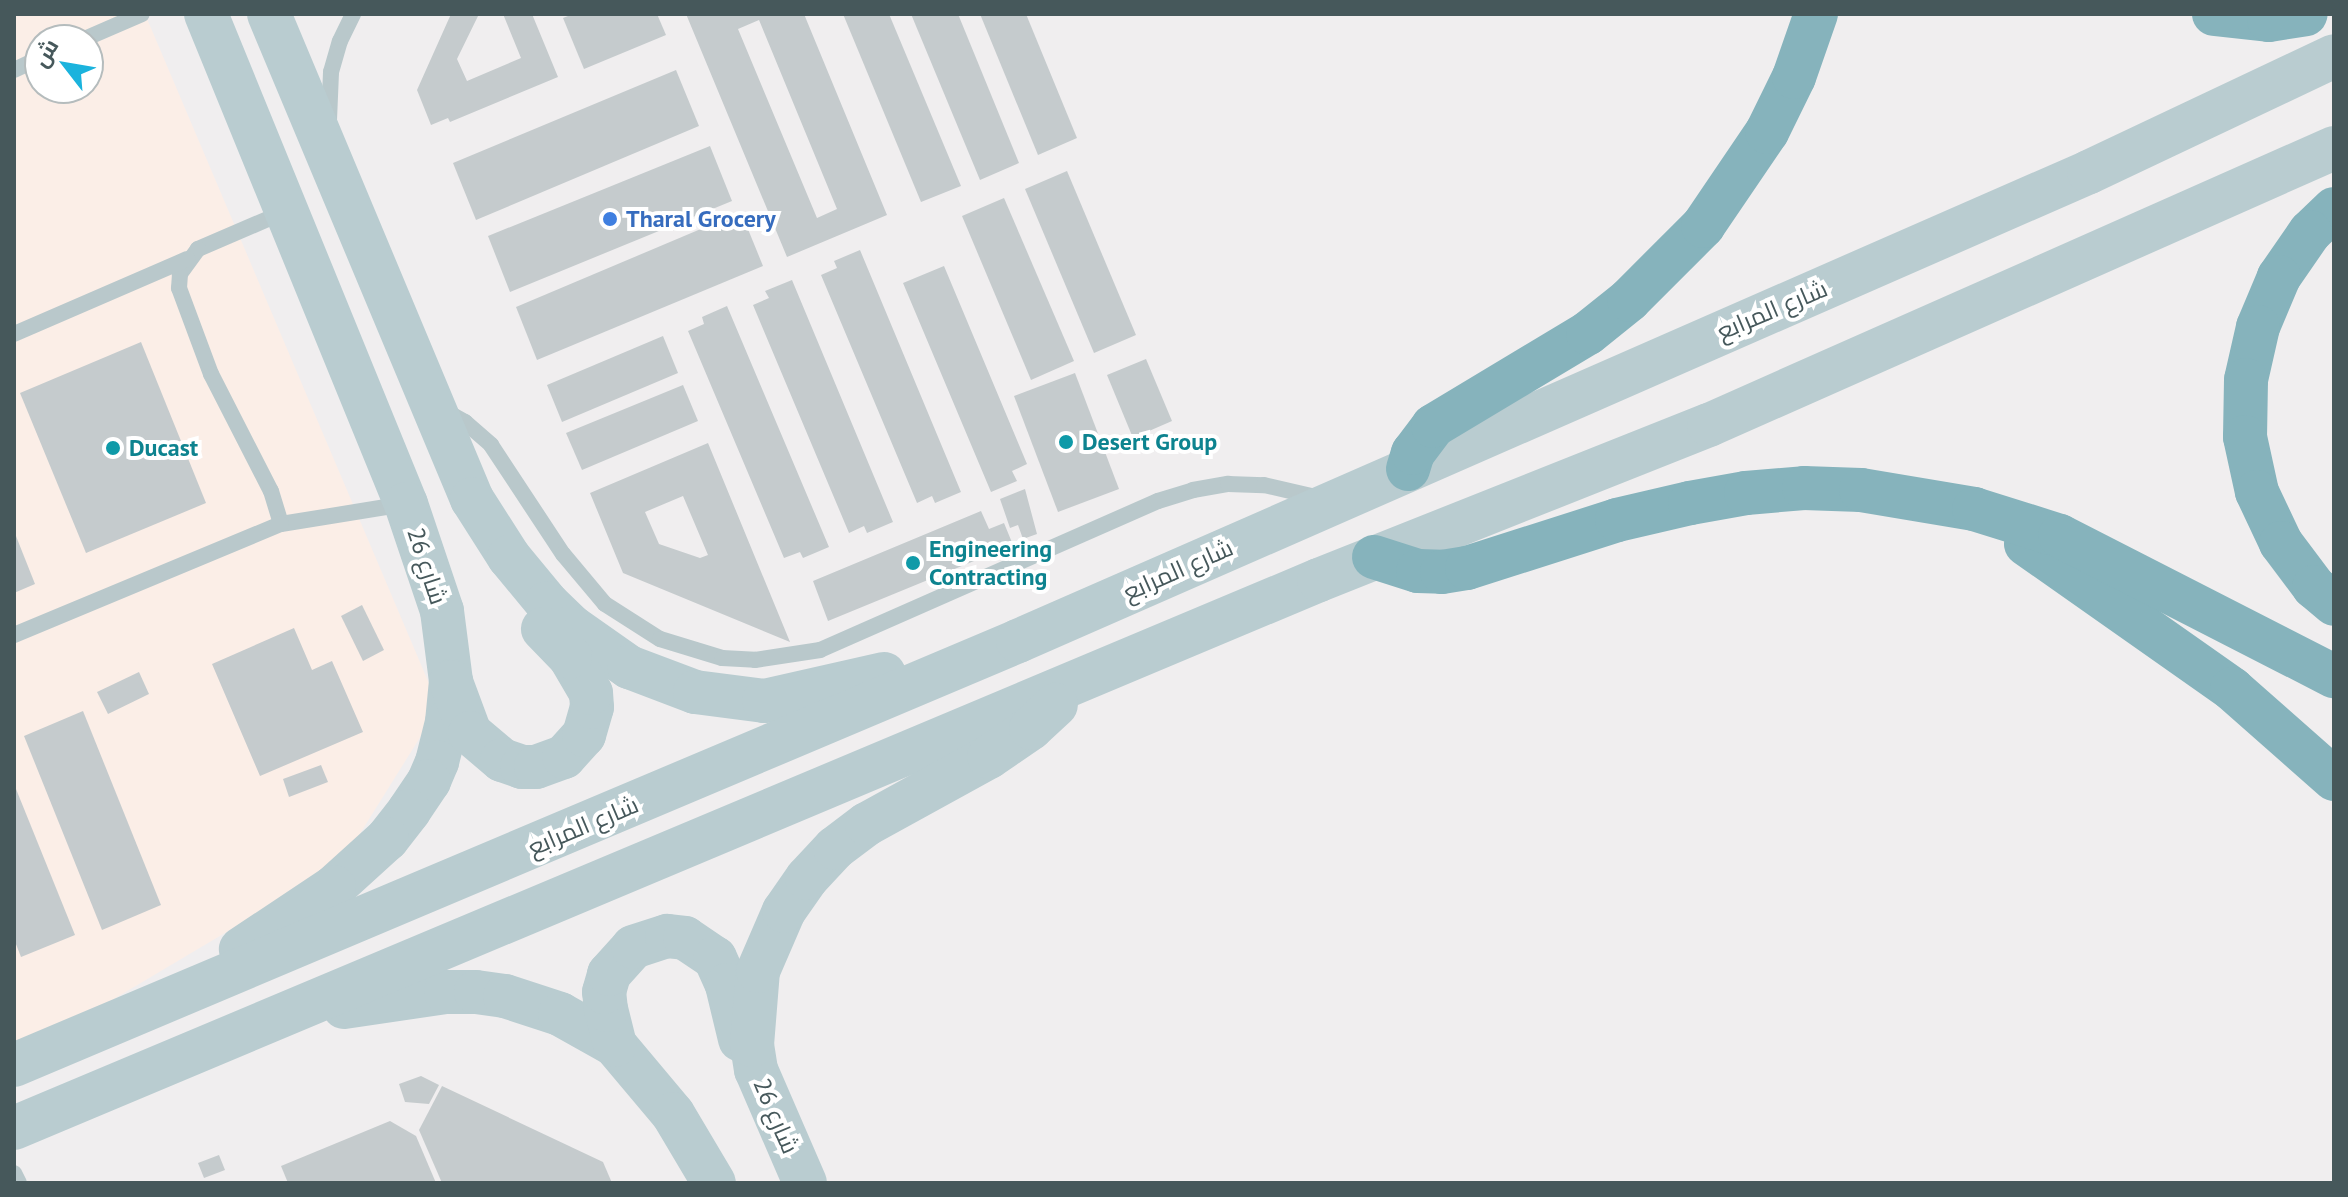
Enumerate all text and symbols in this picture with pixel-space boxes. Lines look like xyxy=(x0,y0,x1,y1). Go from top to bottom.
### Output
north arrow xyxy=(24,24,104,104)
text: ش xyxy=(26,33,64,72)
place label: Tharal Grocery xyxy=(626,205,776,233)
marker: Tharal Grocery xyxy=(601,210,619,228)
street label: شارع المرابع xyxy=(1712,274,1832,346)
place label: Desert Group xyxy=(1082,428,1217,456)
marker: Desert Group xyxy=(1057,433,1075,451)
place label: Ducast xyxy=(129,434,198,462)
marker: Ducast xyxy=(104,439,122,457)
street label: شارع 26 xyxy=(401,524,453,608)
street label: شارع المرابع xyxy=(1119,533,1237,607)
place label: Engineering Contracting xyxy=(929,535,1052,591)
marker: Engineering Contracting xyxy=(904,554,922,572)
street label: شارع المرابع xyxy=(523,790,643,862)
street label: شارع 26 xyxy=(747,1074,805,1158)

